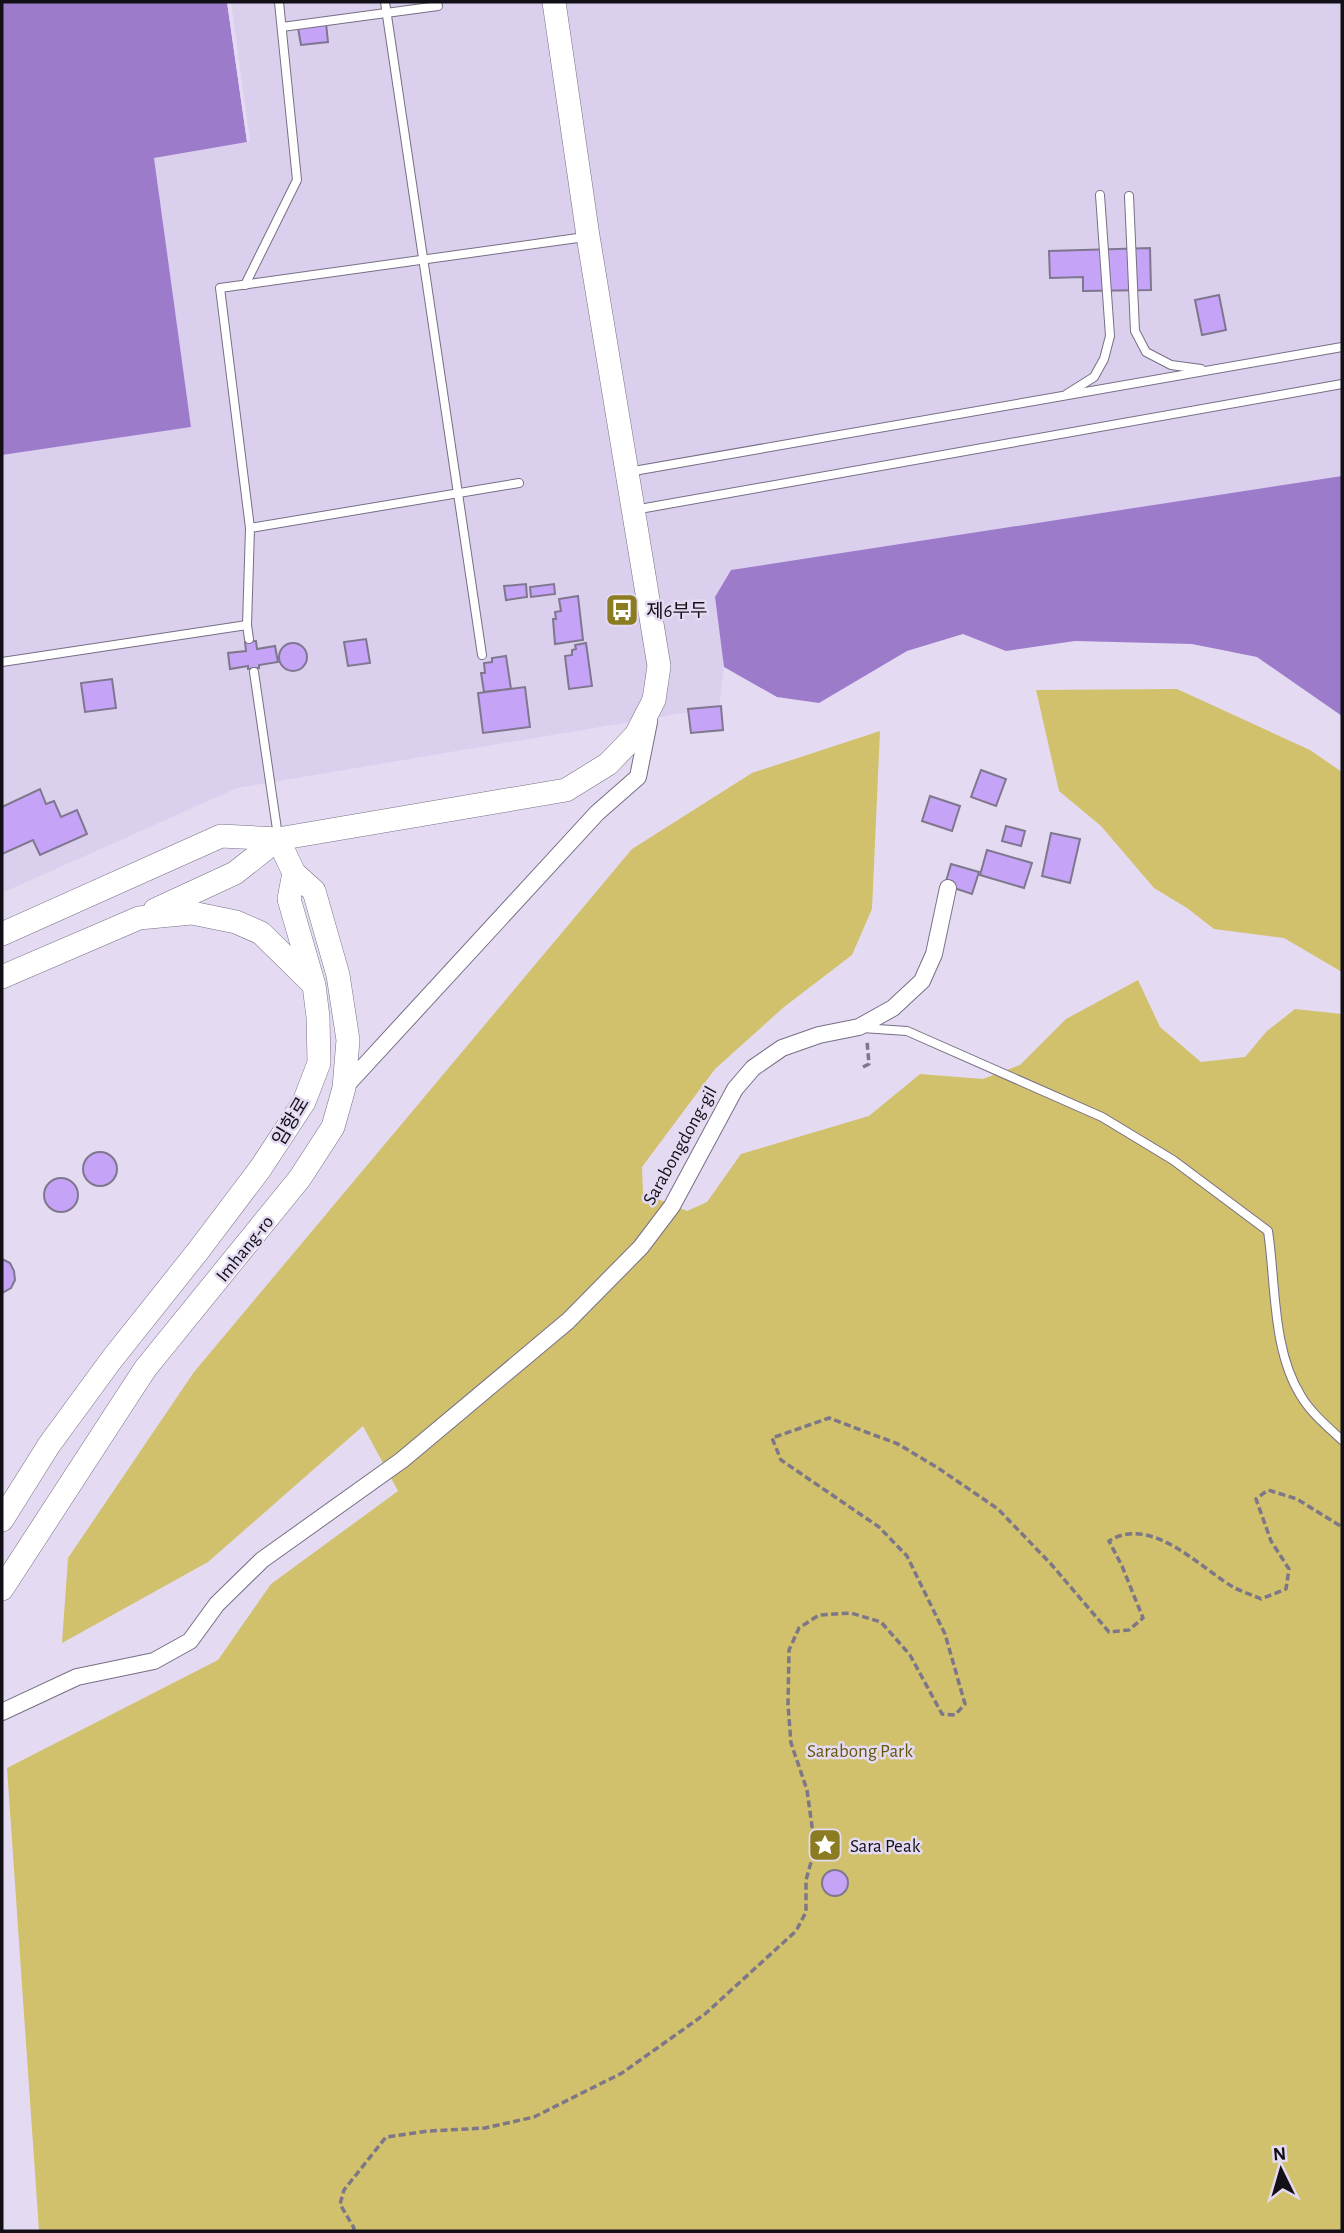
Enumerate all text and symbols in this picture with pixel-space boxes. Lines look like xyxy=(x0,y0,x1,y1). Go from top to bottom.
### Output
bus stop icon: 제6부두 xyxy=(603,591,641,629)
place label: 제6부두 xyxy=(646,601,707,621)
street label: Sarabongdong-gil xyxy=(640,1083,721,1208)
street label: 임항로 xyxy=(269,1094,313,1149)
street label: Imhang-ro xyxy=(213,1212,277,1286)
park label: Sarabong Park xyxy=(807,1742,913,1761)
place icon: Sara Peak xyxy=(806,1826,844,1864)
place label: Sara Peak xyxy=(850,1837,921,1856)
north arrow xyxy=(1246,2135,1316,2205)
text: N xyxy=(1272,2145,1287,2165)

